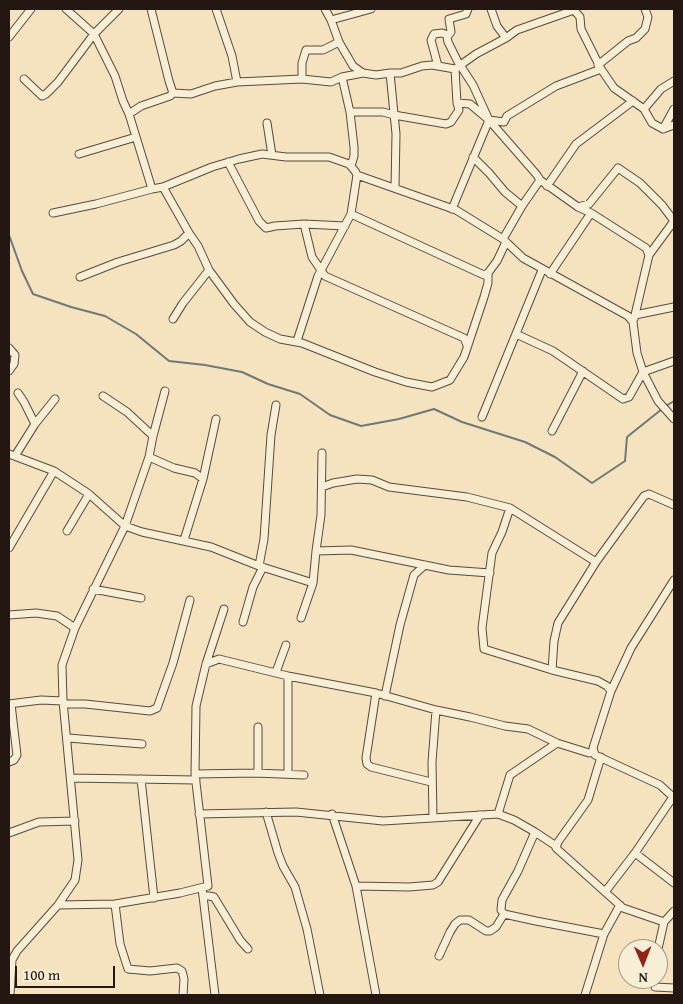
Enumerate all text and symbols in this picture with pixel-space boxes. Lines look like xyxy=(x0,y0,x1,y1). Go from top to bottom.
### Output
north arrow xyxy=(618,939,668,989)
scale bar xyxy=(18,956,118,988)
text: 100 m xyxy=(23,964,60,985)
text: N xyxy=(638,968,648,988)

